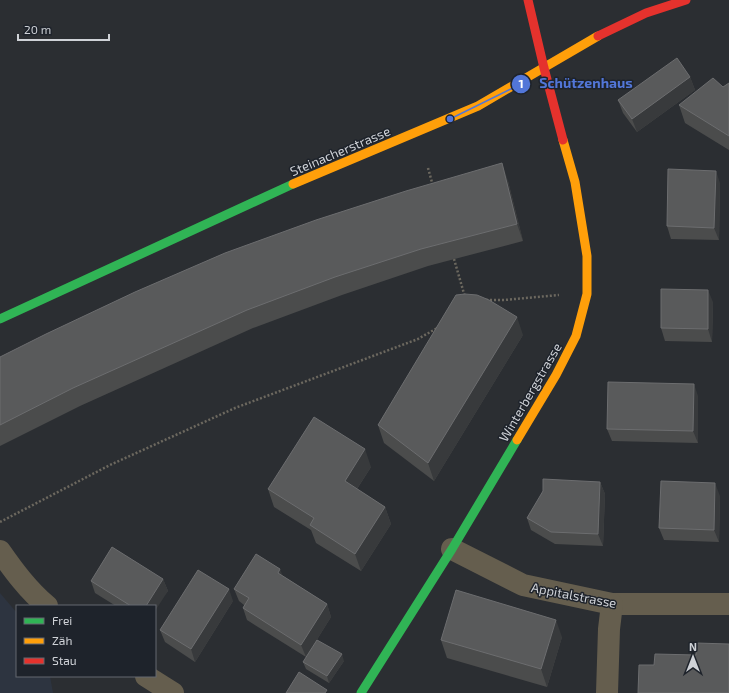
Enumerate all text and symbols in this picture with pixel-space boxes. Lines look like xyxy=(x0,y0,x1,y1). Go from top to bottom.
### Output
scale bar xyxy=(18,16,109,42)
text: 20 m xyxy=(24,22,51,36)
callout: Schützenhaus xyxy=(511,71,641,97)
text: Schützenhaus xyxy=(539,74,633,91)
text: 1 xyxy=(518,76,524,90)
street label: Steinacherstrasse xyxy=(288,123,393,179)
street label: Winterbergstrasse xyxy=(495,340,565,444)
street label: Appitalstrasse xyxy=(530,579,618,611)
legend xyxy=(16,605,156,677)
text: Frei xyxy=(52,613,72,627)
text: Zäh xyxy=(52,633,72,647)
north arrow xyxy=(673,637,713,677)
text: N xyxy=(689,640,697,653)
text: Stau xyxy=(52,653,77,667)

